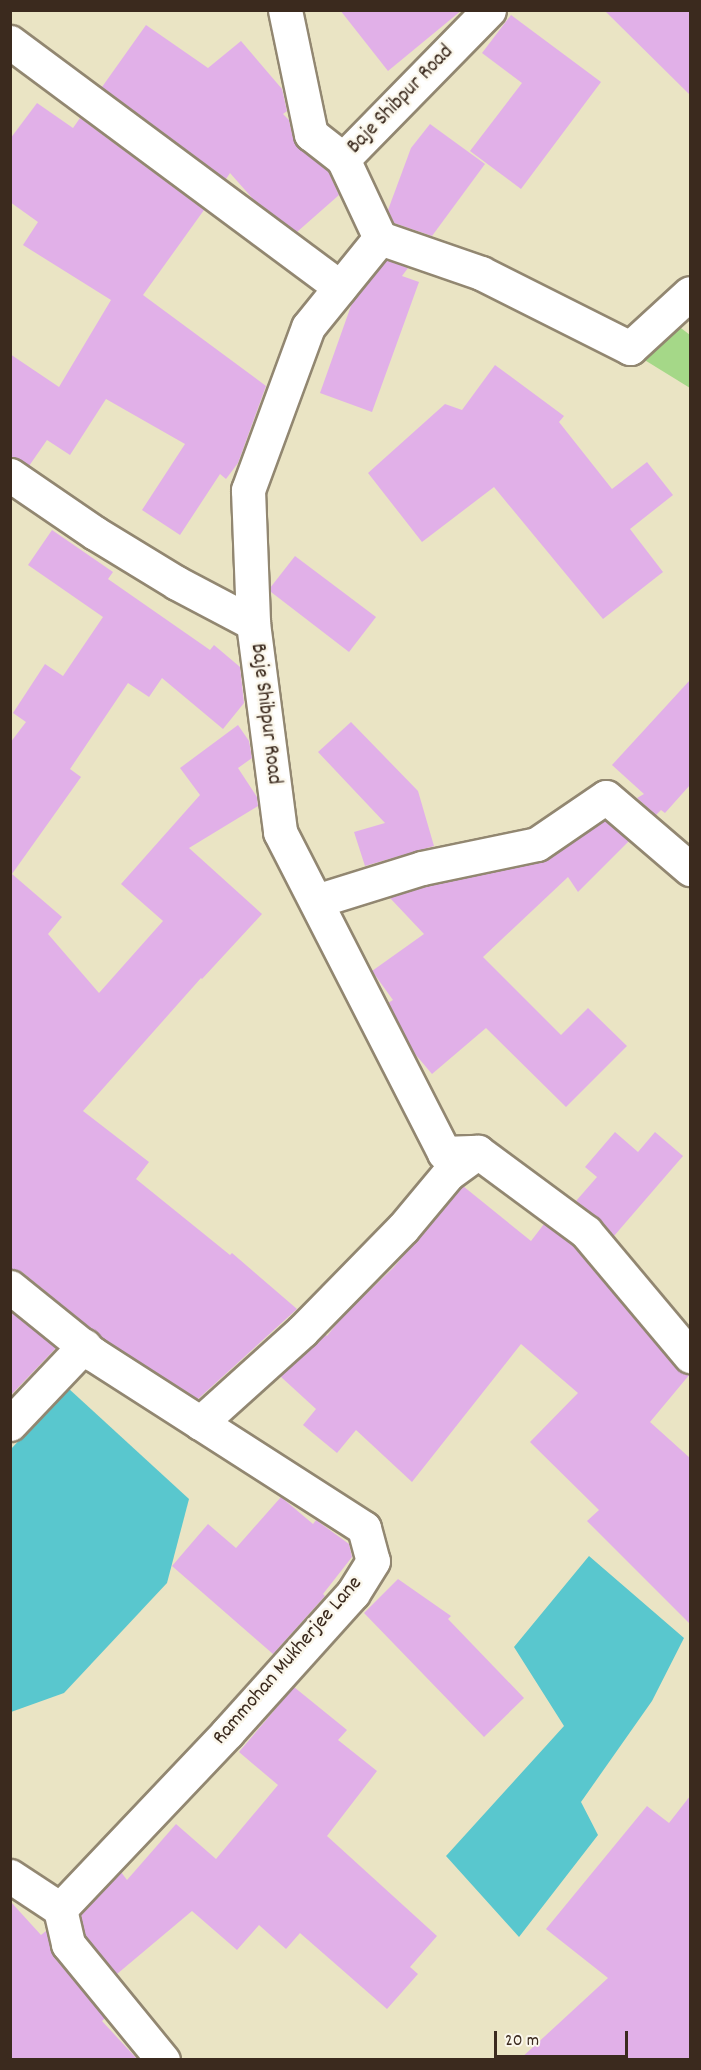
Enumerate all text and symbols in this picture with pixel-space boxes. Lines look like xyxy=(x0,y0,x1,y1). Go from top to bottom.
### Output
street label: Baje Shibpur Road xyxy=(343,40,459,160)
street label: Baje Shibpur Road xyxy=(244,642,286,786)
street label: Rammohan Mukherjee Lane xyxy=(208,1572,368,1750)
scale bar xyxy=(497,2019,630,2057)
text: 20 m xyxy=(505,2029,539,2054)

